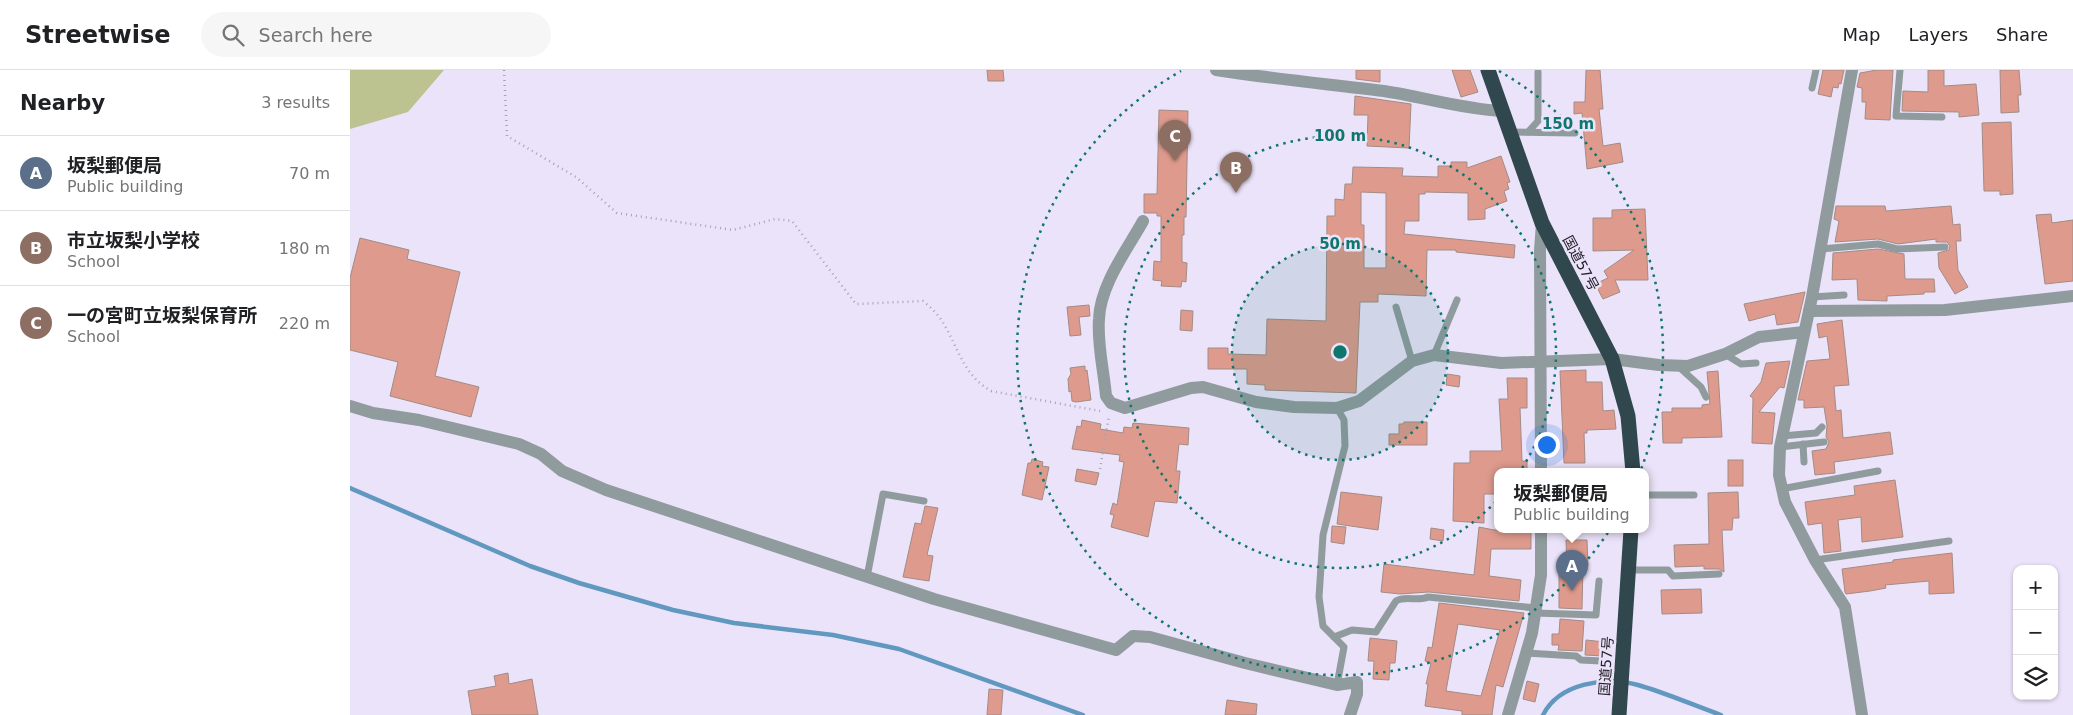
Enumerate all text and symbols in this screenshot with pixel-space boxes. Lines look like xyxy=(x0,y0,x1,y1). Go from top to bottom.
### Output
search box xyxy=(201,12,551,57)
text: Streetwise xyxy=(25,21,171,49)
icon: search xyxy=(219,21,247,49)
text: Search here xyxy=(259,24,373,46)
text: Map xyxy=(1842,24,1880,45)
text: Layers xyxy=(1908,24,1968,45)
text: Share xyxy=(1996,24,2048,45)
text: Nearby xyxy=(20,91,105,115)
text: 3 results xyxy=(261,93,330,112)
text: 150 m xyxy=(1542,115,1594,133)
pin: C xyxy=(1159,120,1191,161)
text: 100 m xyxy=(1314,127,1366,145)
pin: B xyxy=(1220,152,1252,193)
text: 坂梨郵便局 xyxy=(67,154,162,176)
text: A xyxy=(30,164,42,183)
text: 70 m xyxy=(289,164,330,183)
text: Public building xyxy=(67,177,184,196)
text: 市立坂梨小学校 xyxy=(67,229,200,251)
street label: 国道57号 xyxy=(1560,233,1602,293)
text: 50 m xyxy=(1319,235,1361,253)
text: B xyxy=(30,239,42,258)
text: 180 m xyxy=(279,239,330,258)
text: School xyxy=(67,252,120,271)
text: 一の宮町立坂梨保育所 xyxy=(67,304,257,326)
text: C xyxy=(30,314,42,333)
text: 220 m xyxy=(279,314,330,333)
text: School xyxy=(67,327,120,346)
centre of rings xyxy=(1331,343,1349,361)
your location xyxy=(1534,432,1560,458)
popup xyxy=(1494,468,1649,533)
text: 坂梨郵便局 xyxy=(1513,482,1608,504)
text: Public building xyxy=(1513,505,1630,524)
pin: A xyxy=(1556,550,1588,591)
map controls xyxy=(2013,565,2058,700)
button: + xyxy=(2013,565,2058,610)
button: − xyxy=(2013,610,2058,655)
street label: 国道57号 xyxy=(1596,636,1616,696)
button: layers xyxy=(2013,655,2058,700)

